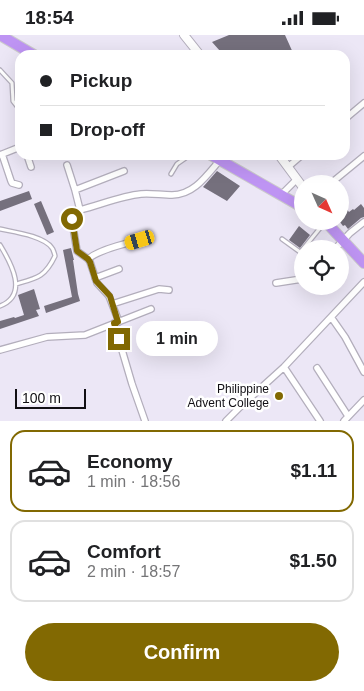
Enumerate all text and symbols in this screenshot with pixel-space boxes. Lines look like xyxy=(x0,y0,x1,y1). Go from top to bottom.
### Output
text: 18:54 xyxy=(25,7,74,28)
text: Pickup xyxy=(70,70,132,91)
text: Drop-off xyxy=(70,119,145,140)
north arrow xyxy=(294,175,349,230)
map controls xyxy=(294,175,349,295)
route start xyxy=(61,208,83,230)
car xyxy=(123,228,156,252)
button: locate xyxy=(294,240,349,295)
callout: 1 min xyxy=(136,321,219,357)
route end xyxy=(108,328,130,350)
text: 1 min xyxy=(156,330,198,347)
place label: Philippine Advent College xyxy=(188,382,269,410)
scale bar xyxy=(15,386,86,409)
text: 100 m xyxy=(22,390,61,406)
marker: Philippine Advent College xyxy=(273,390,285,402)
icon: car xyxy=(27,449,72,494)
text: Economy xyxy=(87,451,173,472)
text: $1.11 xyxy=(291,460,337,481)
text: 1 min · 18:56 xyxy=(87,473,180,490)
icon: car xyxy=(27,539,72,584)
text: Comfort xyxy=(87,541,161,562)
text: $1.50 xyxy=(289,550,337,571)
text: 2 min · 18:57 xyxy=(87,563,180,580)
button: Confirm xyxy=(25,623,339,681)

